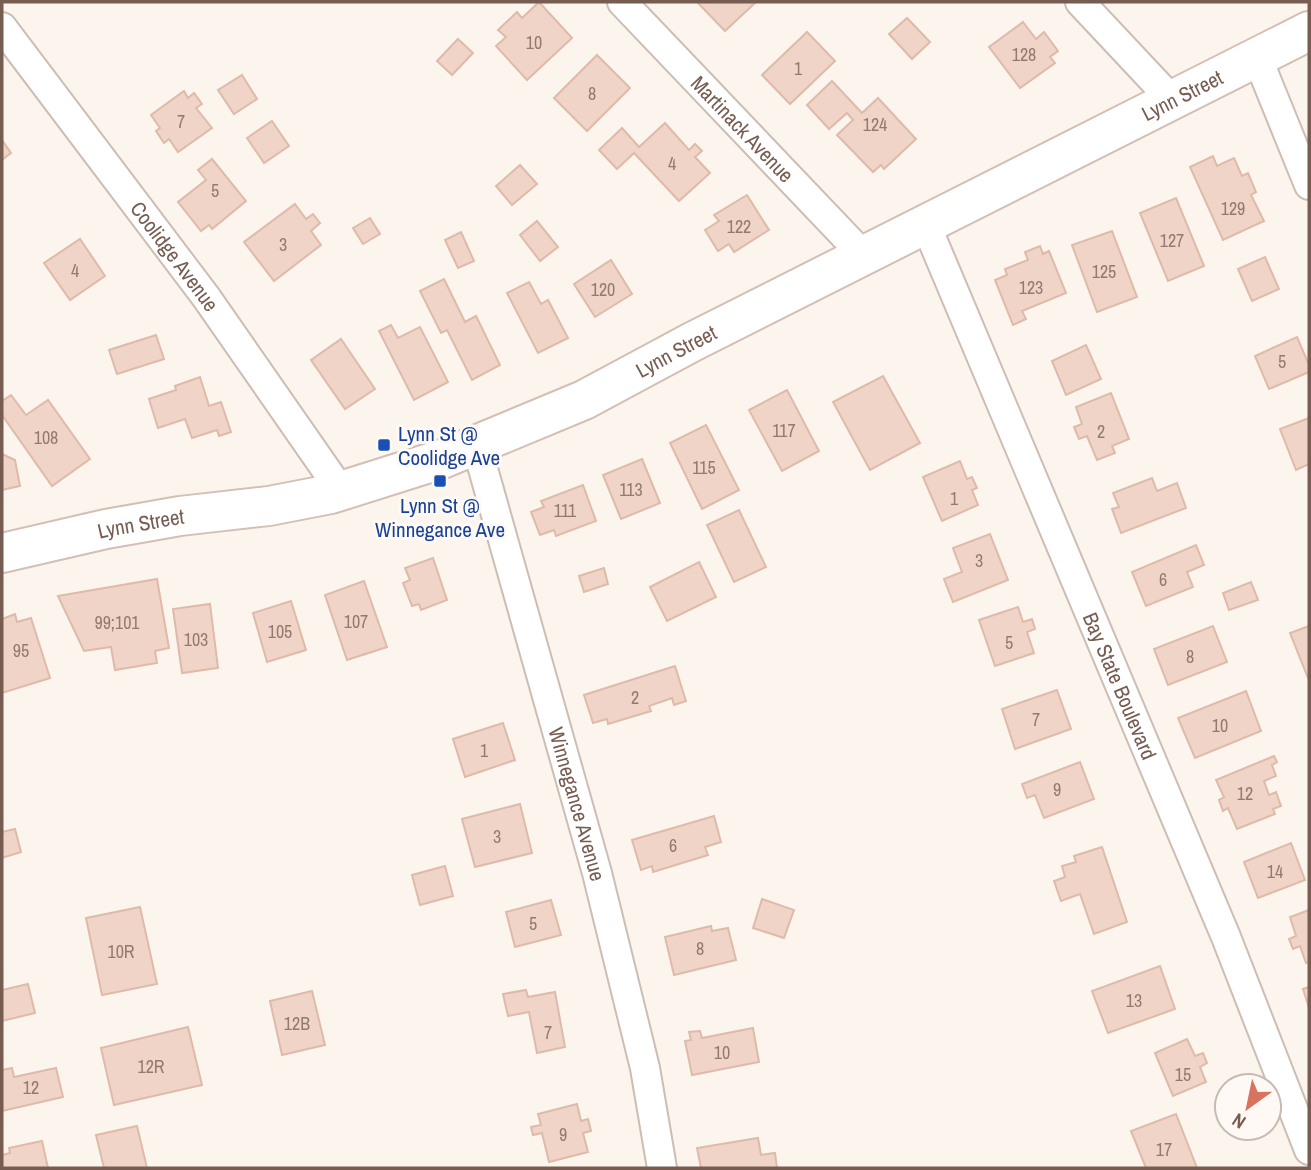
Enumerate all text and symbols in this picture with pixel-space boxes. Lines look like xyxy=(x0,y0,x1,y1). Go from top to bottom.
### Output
house number: 10 xyxy=(526,30,542,55)
house number: 128 xyxy=(1012,42,1036,67)
house number: 1 xyxy=(794,56,803,81)
street label: Lynn Street xyxy=(1136,62,1228,128)
street label: Martinack Avenue xyxy=(685,69,801,189)
house number: 8 xyxy=(588,81,596,106)
house number: 7 xyxy=(177,109,185,134)
house number: 124 xyxy=(863,112,887,137)
house number: 4 xyxy=(668,151,676,176)
house number: 5 xyxy=(211,178,219,203)
street label: Coolidge Avenue xyxy=(124,195,226,317)
house number: 129 xyxy=(1221,196,1245,221)
house number: 122 xyxy=(727,214,751,239)
house number: 127 xyxy=(1160,228,1184,253)
house number: 3 xyxy=(279,232,287,257)
house number: 4 xyxy=(71,258,79,283)
house number: 125 xyxy=(1092,259,1116,284)
house number: 123 xyxy=(1019,275,1043,300)
house number: 120 xyxy=(591,277,615,302)
street label: Lynn Street xyxy=(630,318,721,384)
house number: 5 xyxy=(1278,349,1286,374)
house number: 117 xyxy=(772,418,796,443)
place label: Lynn St @ Coolidge Ave xyxy=(398,419,500,472)
house number: 2 xyxy=(1097,419,1105,444)
house number: 108 xyxy=(34,425,58,450)
marker: Lynn St @ Coolidge Ave xyxy=(376,437,392,453)
house number: 115 xyxy=(692,455,716,480)
marker: Lynn St @ Winnegance Ave xyxy=(432,473,448,489)
house number: 113 xyxy=(619,477,643,502)
house number: 1 xyxy=(950,486,959,511)
place label: Lynn St @ Winnegance Ave xyxy=(375,491,505,544)
house number: 111 xyxy=(554,498,577,523)
street label: Lynn Street xyxy=(94,501,186,545)
house number: 3 xyxy=(975,548,983,573)
house number: 6 xyxy=(1159,567,1167,592)
street label: Bay State Boulevard xyxy=(1076,608,1164,764)
house number: 107 xyxy=(344,609,368,634)
house number: 99;101 xyxy=(94,610,140,635)
house number: 105 xyxy=(268,619,292,644)
house number: 103 xyxy=(184,627,208,652)
house number: 5 xyxy=(1005,630,1013,655)
house number: 95 xyxy=(13,638,29,663)
house number: 8 xyxy=(1186,644,1194,669)
house number: 2 xyxy=(631,685,639,710)
house number: 7 xyxy=(1032,707,1040,732)
house number: 10 xyxy=(1212,713,1228,738)
street label: Winnegance Avenue xyxy=(542,724,613,884)
house number: 1 xyxy=(480,738,489,763)
house number: 9 xyxy=(1053,777,1061,802)
house number: 12 xyxy=(1237,781,1253,806)
house number: 3 xyxy=(493,824,501,849)
house number: 6 xyxy=(669,833,677,858)
house number: 14 xyxy=(1267,859,1283,884)
house number: 5 xyxy=(529,911,537,936)
house number: 8 xyxy=(696,936,704,961)
house number: 10R xyxy=(107,939,135,964)
house number: 13 xyxy=(1126,988,1142,1013)
house number: 12B xyxy=(284,1011,310,1036)
house number: 7 xyxy=(544,1020,552,1045)
house number: 10 xyxy=(714,1040,730,1065)
house number: 12R xyxy=(137,1054,165,1079)
house number: 15 xyxy=(1175,1062,1191,1087)
north arrow xyxy=(1213,1072,1283,1142)
house number: 12 xyxy=(23,1075,39,1100)
text: N xyxy=(1227,1107,1251,1135)
house number: 9 xyxy=(559,1122,567,1147)
house number: 17 xyxy=(1156,1137,1172,1162)

